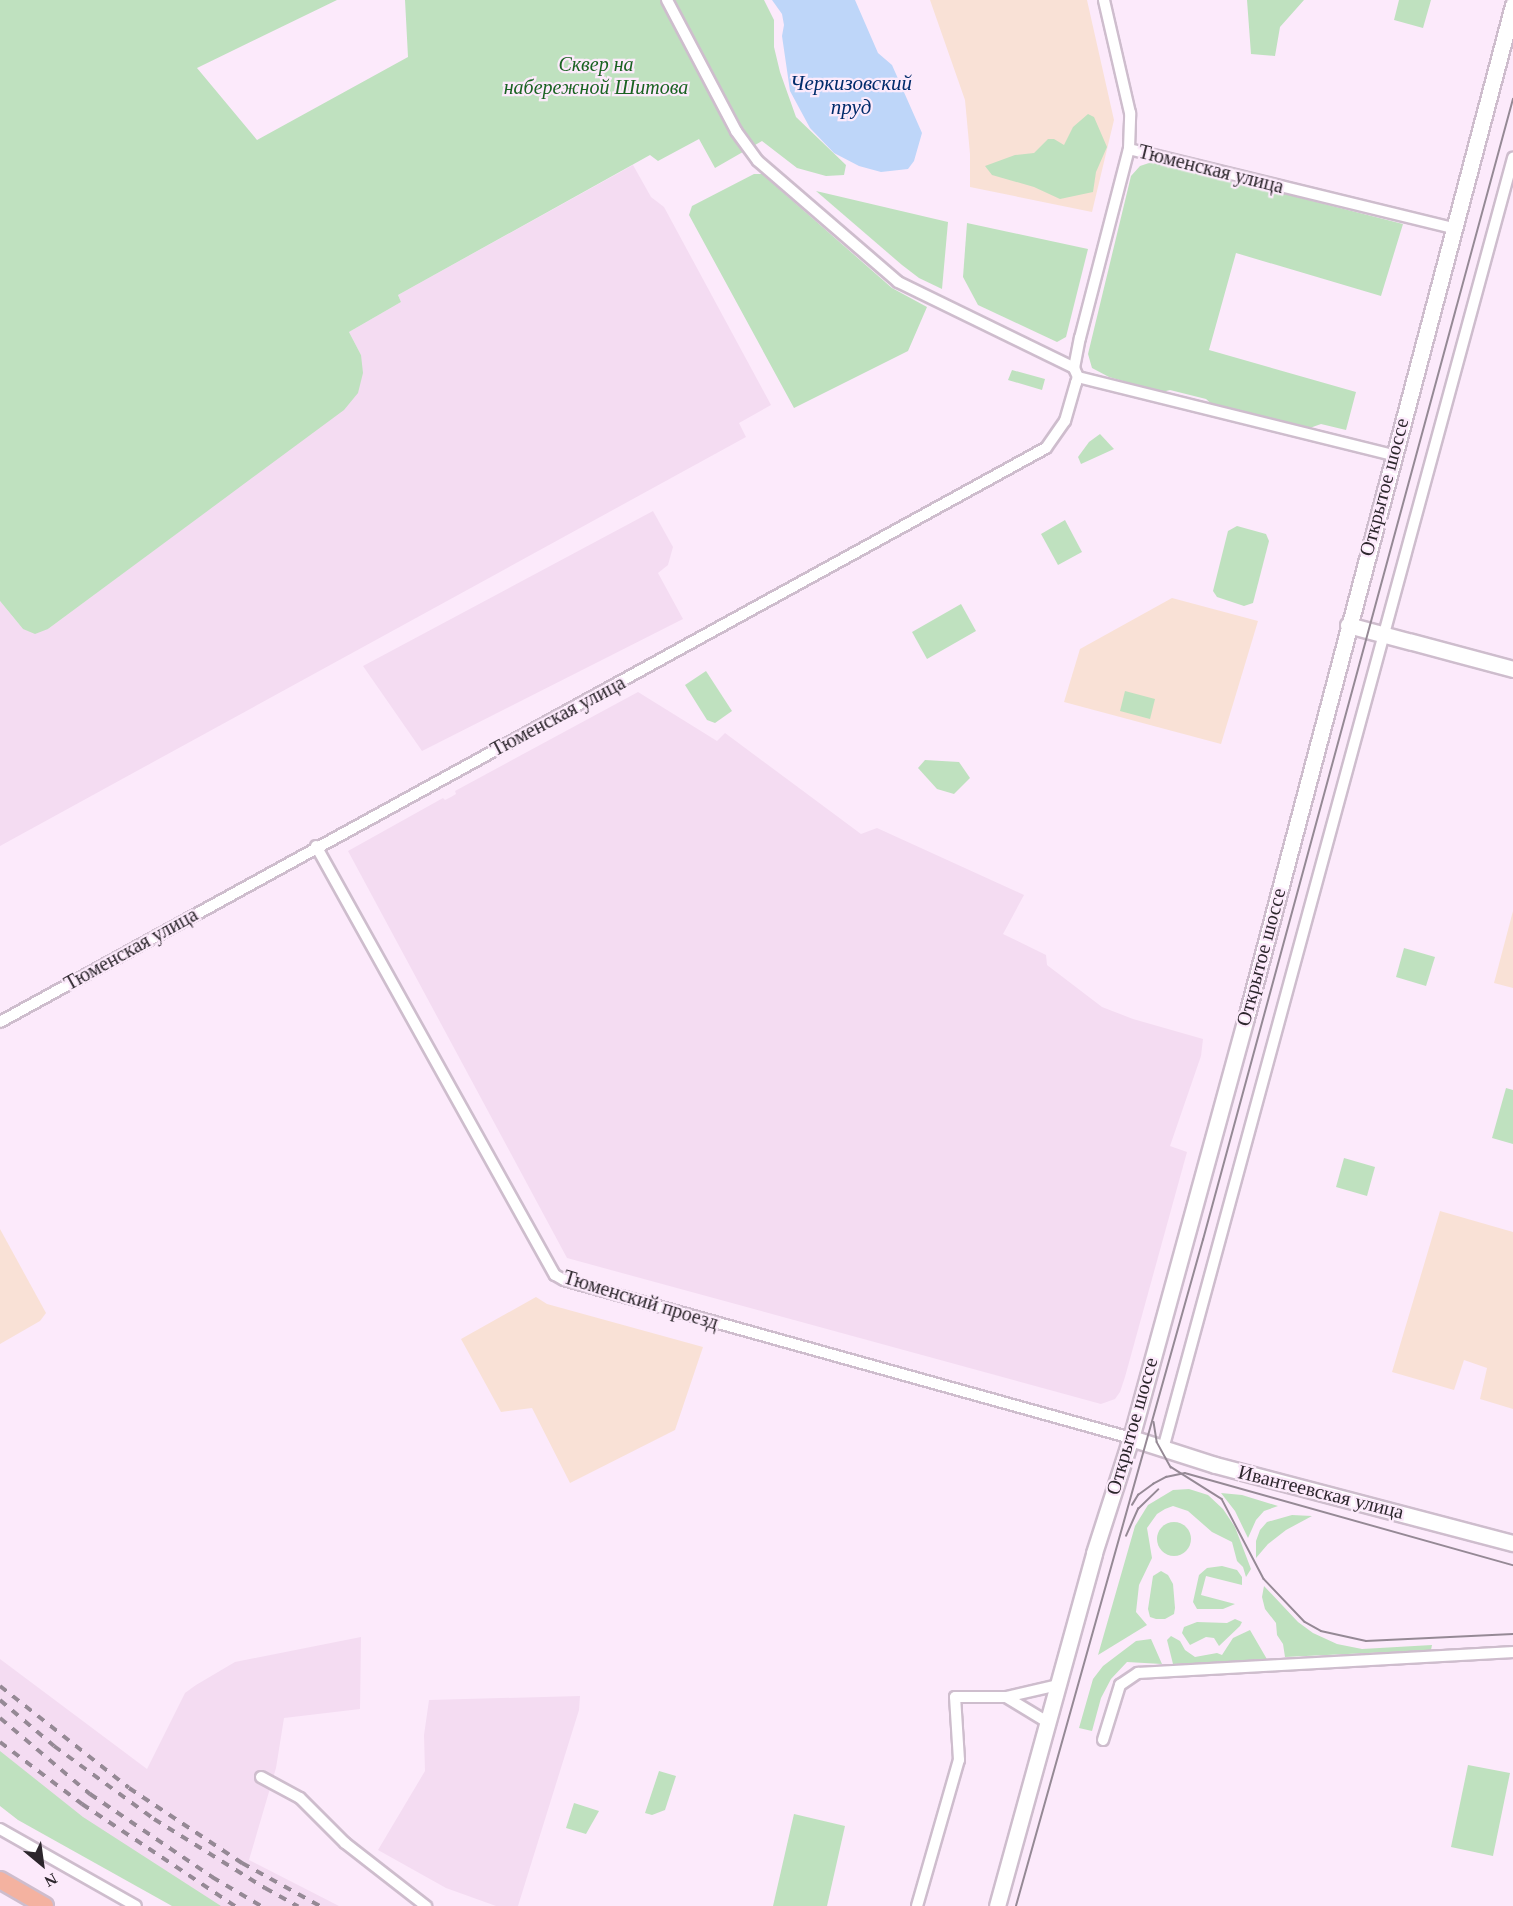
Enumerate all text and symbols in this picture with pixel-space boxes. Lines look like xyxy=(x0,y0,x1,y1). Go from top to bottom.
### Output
park label: Сквер на набережной Шитова xyxy=(504,53,688,100)
water label: Черкизовский пруд xyxy=(790,70,912,120)
street label: Тюменская улица xyxy=(1136,139,1286,199)
street label: Открытое шоссе xyxy=(1354,415,1414,559)
street label: Тюменская улица xyxy=(487,670,629,762)
street label: Открытое шоссе xyxy=(1231,885,1291,1029)
street label: Тюменская улица xyxy=(60,902,202,996)
street label: Тюменский проезд xyxy=(561,1265,721,1335)
street label: Открытое шоссе xyxy=(1101,1355,1163,1497)
street label: Ивантеевская улица xyxy=(1236,1460,1406,1524)
north arrow xyxy=(12,1834,72,1894)
text: N xyxy=(42,1870,60,1890)

